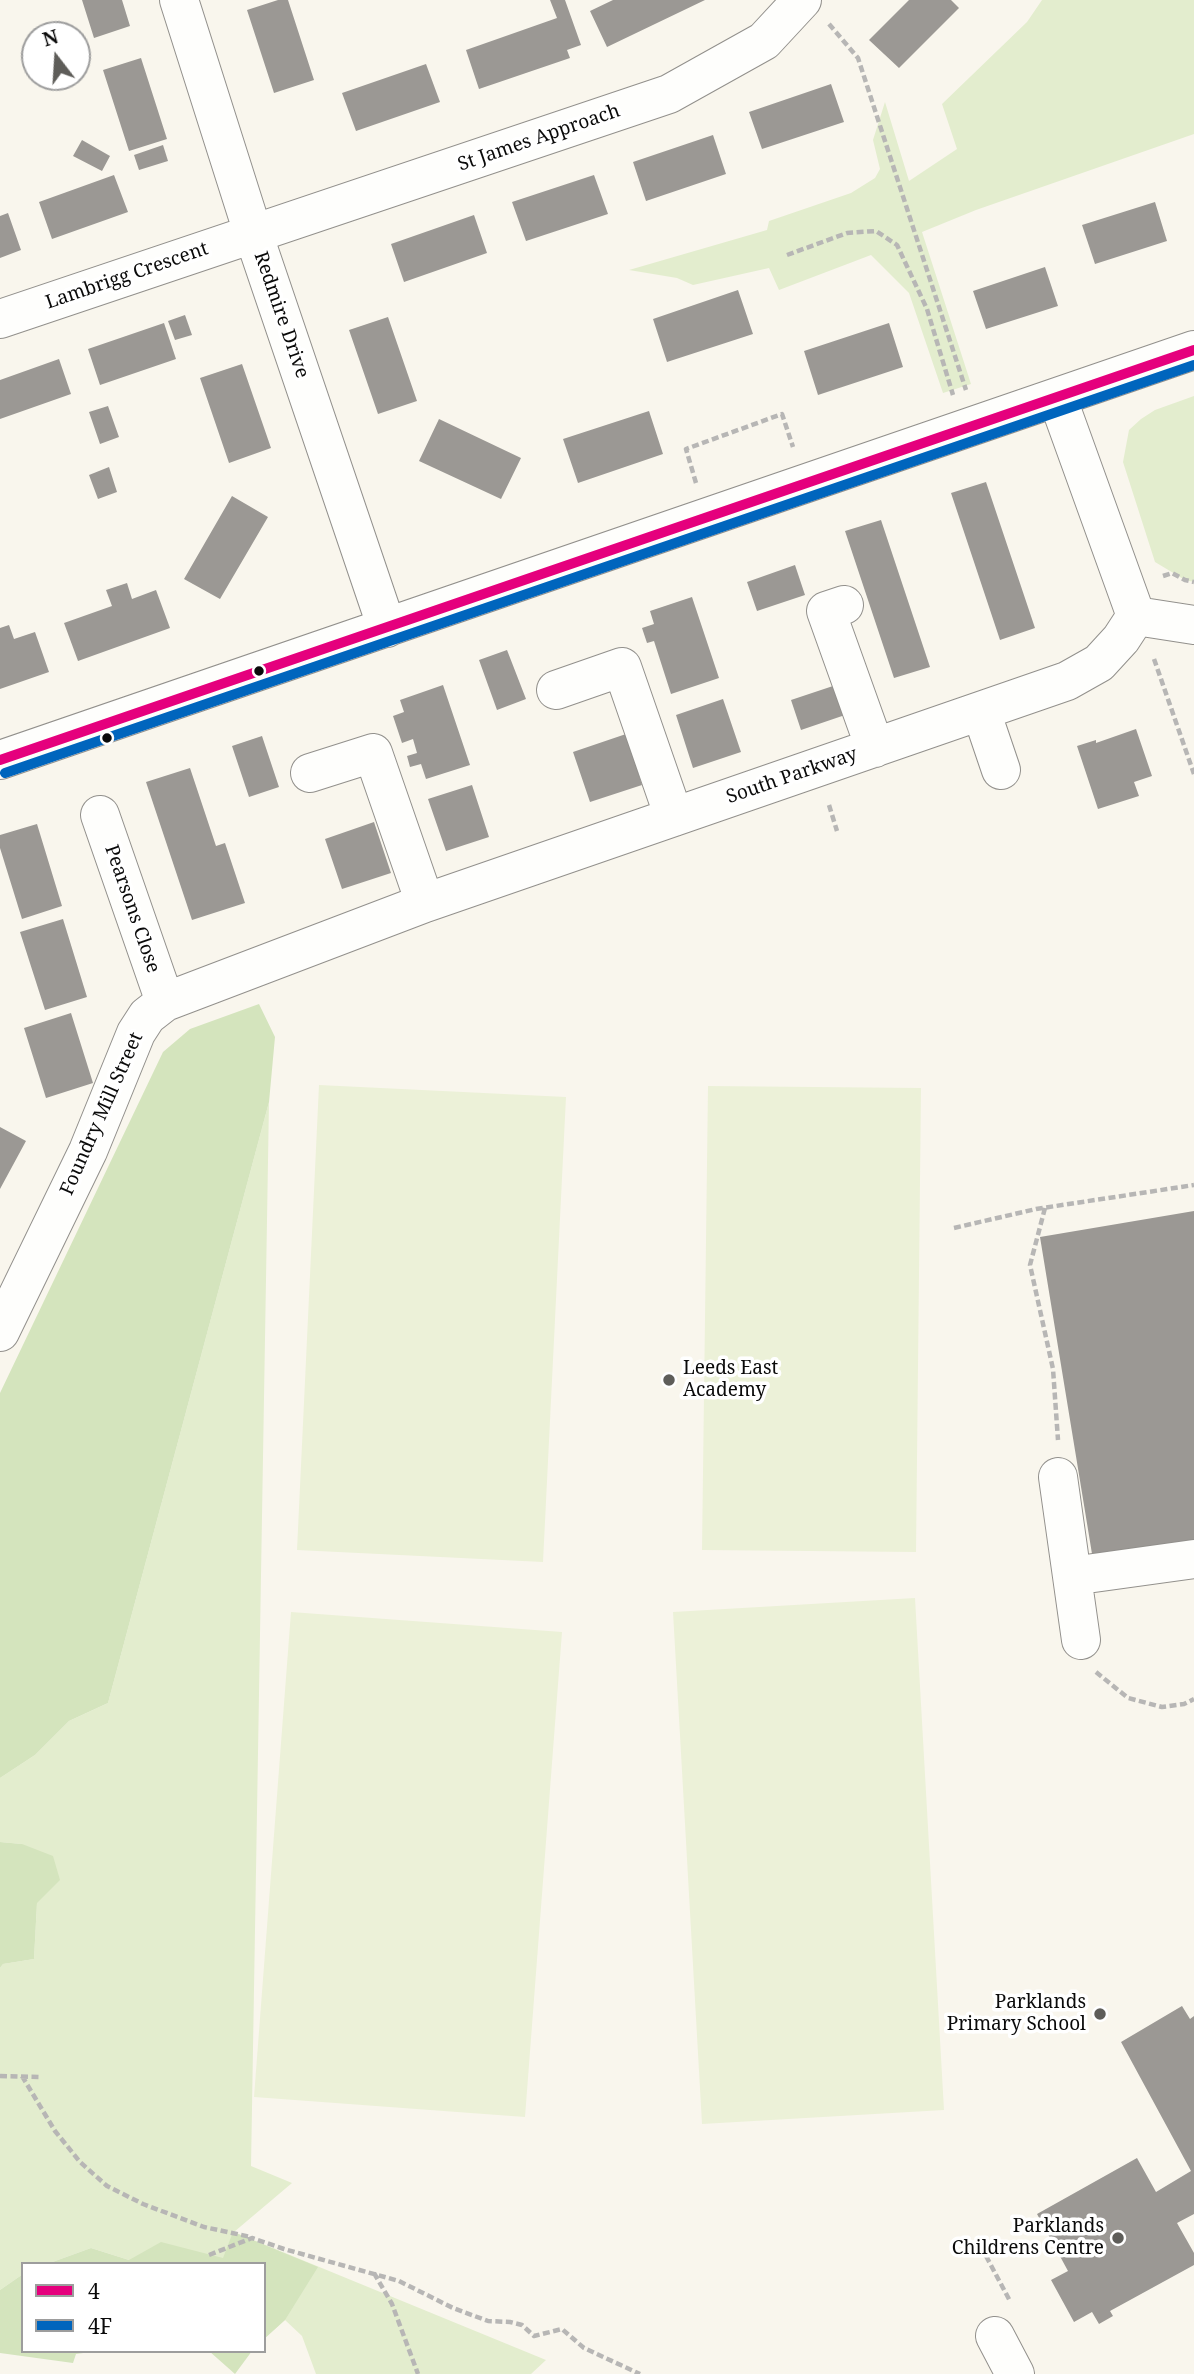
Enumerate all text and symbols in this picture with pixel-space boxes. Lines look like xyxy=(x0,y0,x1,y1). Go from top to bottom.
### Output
north arrow xyxy=(21,21,91,91)
text: N xyxy=(39,23,61,52)
street label: St James Approach xyxy=(455,100,623,176)
street label: Lambrigg Crescent xyxy=(43,237,211,315)
street label: Redmire Drive xyxy=(249,249,313,381)
unlabelled marker xyxy=(252,664,266,678)
unlabelled marker xyxy=(100,731,114,745)
street label: South Parkway xyxy=(724,743,860,809)
street label: Pearsons Close xyxy=(99,842,165,976)
street label: Foundry Mill Street xyxy=(56,1029,148,1199)
place label: Leeds East Academy xyxy=(683,1358,778,1402)
marker: Leeds East Academy xyxy=(661,1372,677,1388)
place label: Parklands Primary School xyxy=(947,1992,1086,2036)
marker: Parklands Primary School xyxy=(1092,2006,1108,2022)
place label: Parklands Childrens Centre xyxy=(952,2216,1104,2260)
marker: Parklands Childrens Centre xyxy=(1110,2230,1126,2246)
legend xyxy=(21,2262,266,2353)
text: 4 xyxy=(88,2277,100,2305)
text: 4F xyxy=(88,2312,112,2340)

